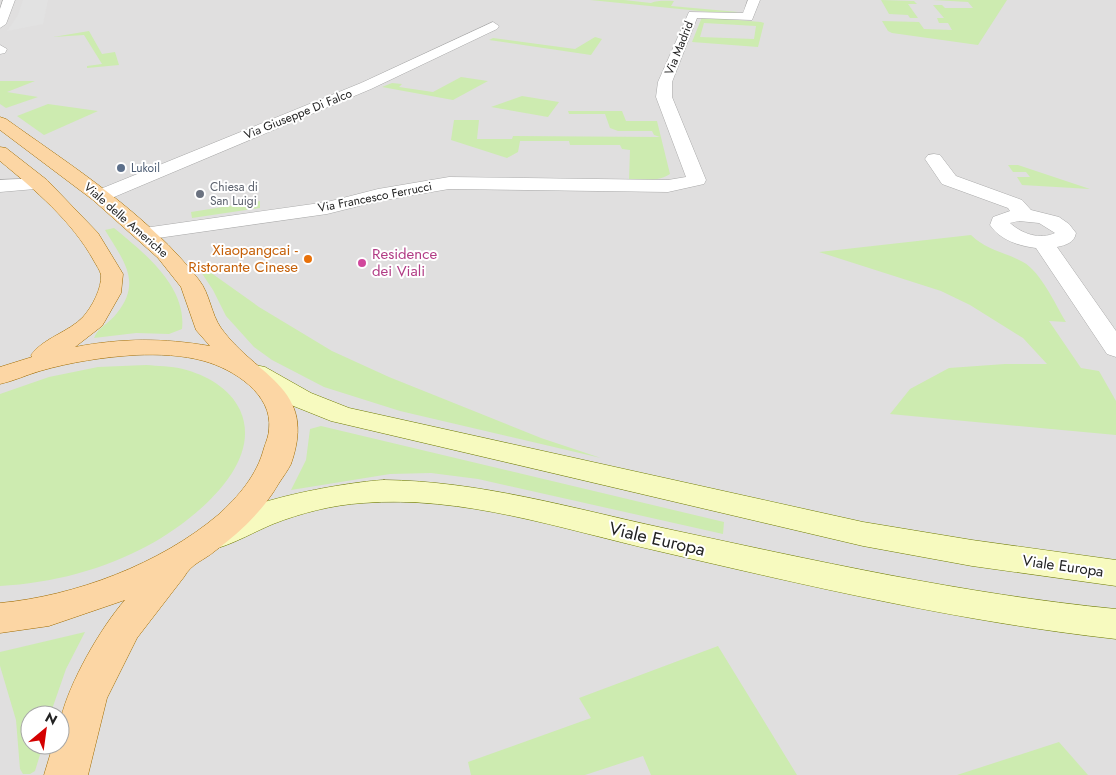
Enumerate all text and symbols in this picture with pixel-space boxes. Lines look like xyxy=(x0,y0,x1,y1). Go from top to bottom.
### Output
street label: Via Madrid xyxy=(660,18,698,78)
street label: Via Giuseppe Di Falco xyxy=(241,84,355,144)
place label: Lukoil xyxy=(131,159,160,177)
marker: Lukoil xyxy=(115,162,127,174)
street label: Via Francesco Ferrucci xyxy=(316,177,434,217)
street label: Viale delle Americhe xyxy=(80,178,172,262)
place label: Chiesa di San Luigi xyxy=(210,178,258,210)
marker: Chiesa di San Luigi xyxy=(194,188,206,200)
place label: Xiaopangcai - Ristorante Cinese xyxy=(188,239,299,278)
place label: Residence dei Viali xyxy=(372,243,437,282)
marker: Xiaopangcai - Ristorante Cinese xyxy=(302,253,314,265)
marker: Residence dei Viali xyxy=(356,257,368,269)
street label: Viale Europa xyxy=(606,515,708,563)
street label: Viale Europa xyxy=(1021,549,1105,583)
north arrow xyxy=(20,705,70,755)
text: N xyxy=(42,707,61,730)

